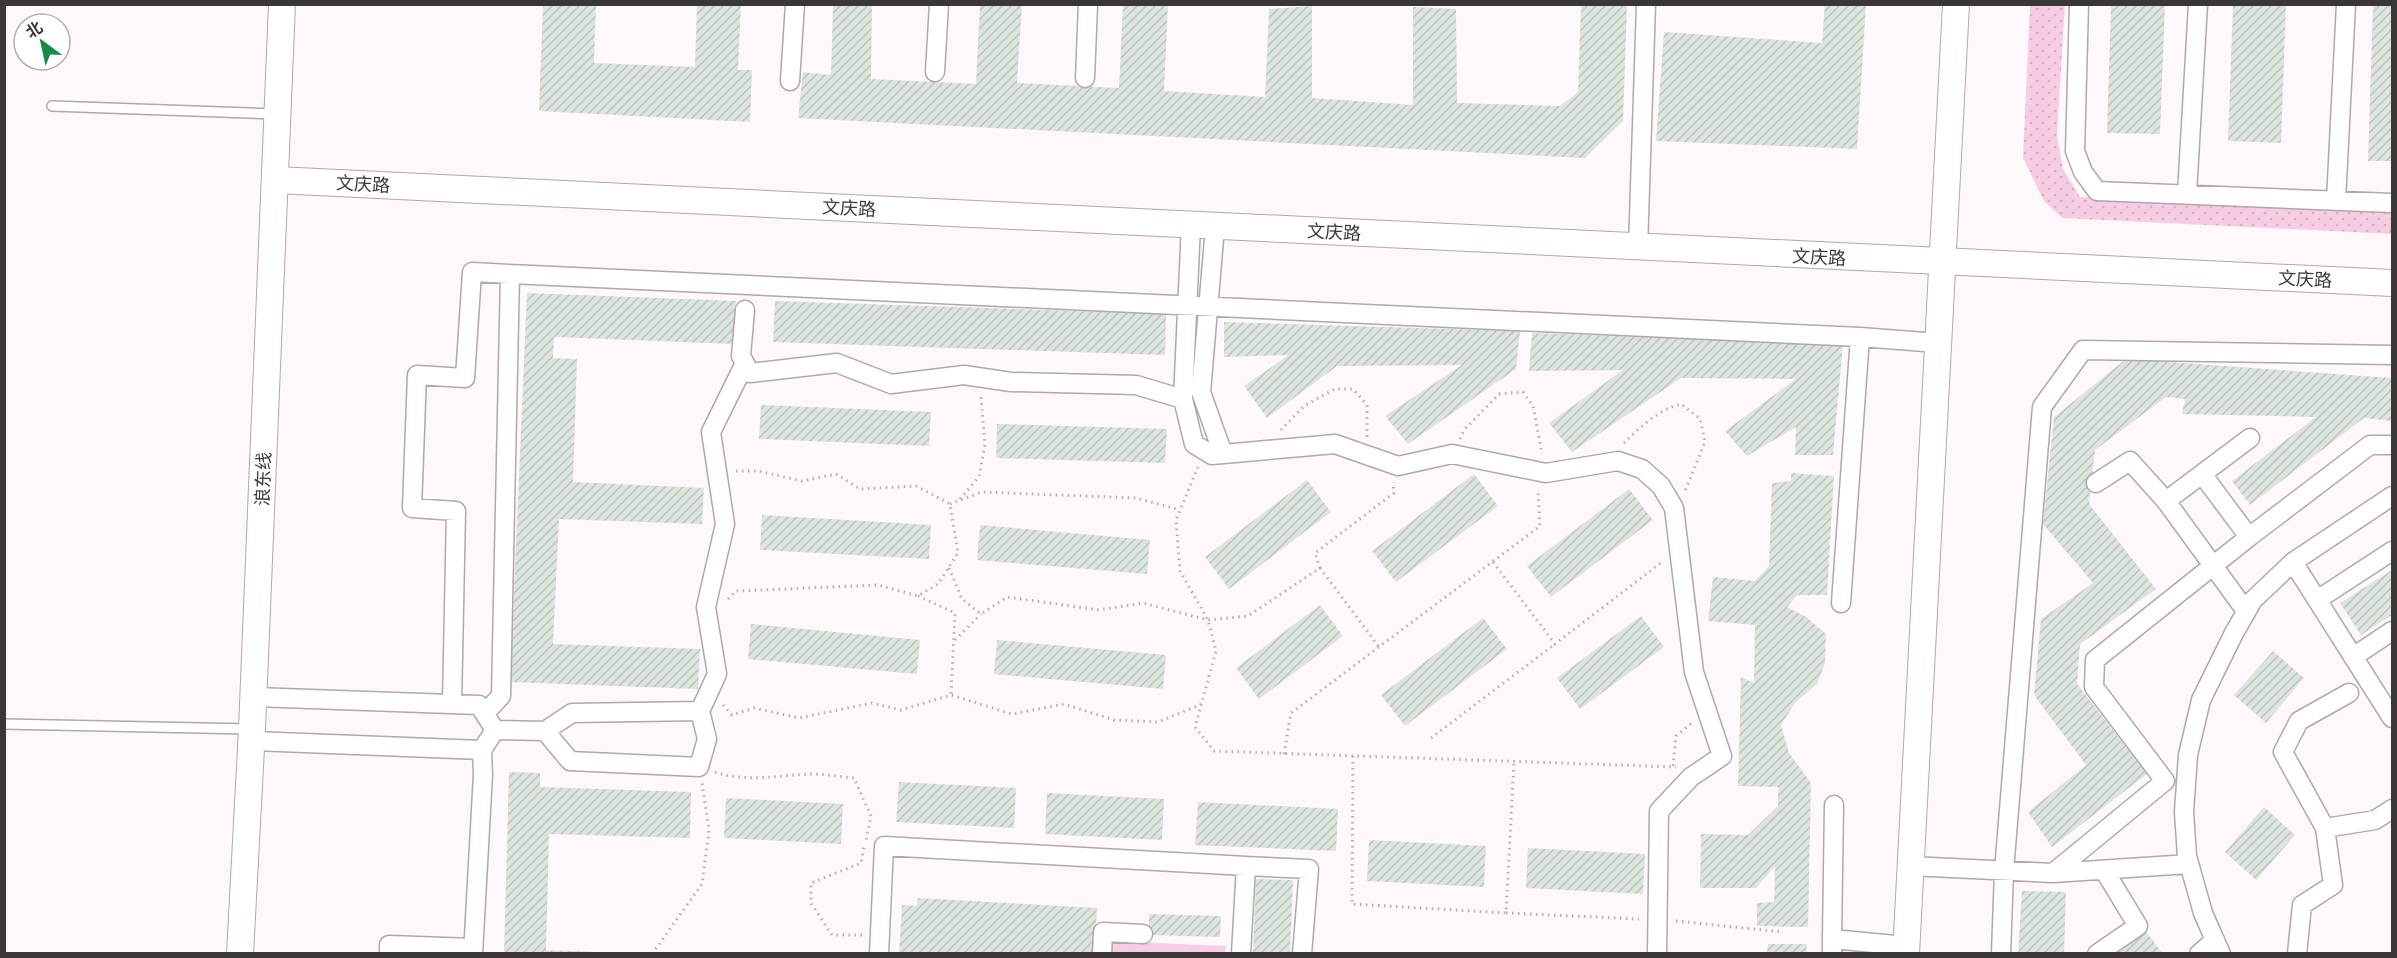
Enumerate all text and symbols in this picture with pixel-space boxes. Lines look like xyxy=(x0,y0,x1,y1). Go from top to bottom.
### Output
north arrow xyxy=(12,12,72,72)
text: 北 xyxy=(22,17,46,42)
street label: 文庆路 xyxy=(335,171,391,197)
street label: 文庆路 xyxy=(821,195,877,221)
street label: 文庆路 xyxy=(1306,219,1362,245)
street label: 文庆路 xyxy=(1791,244,1847,270)
street label: 文庆路 xyxy=(2277,266,2333,292)
street label: 浪东线 xyxy=(251,452,275,506)

